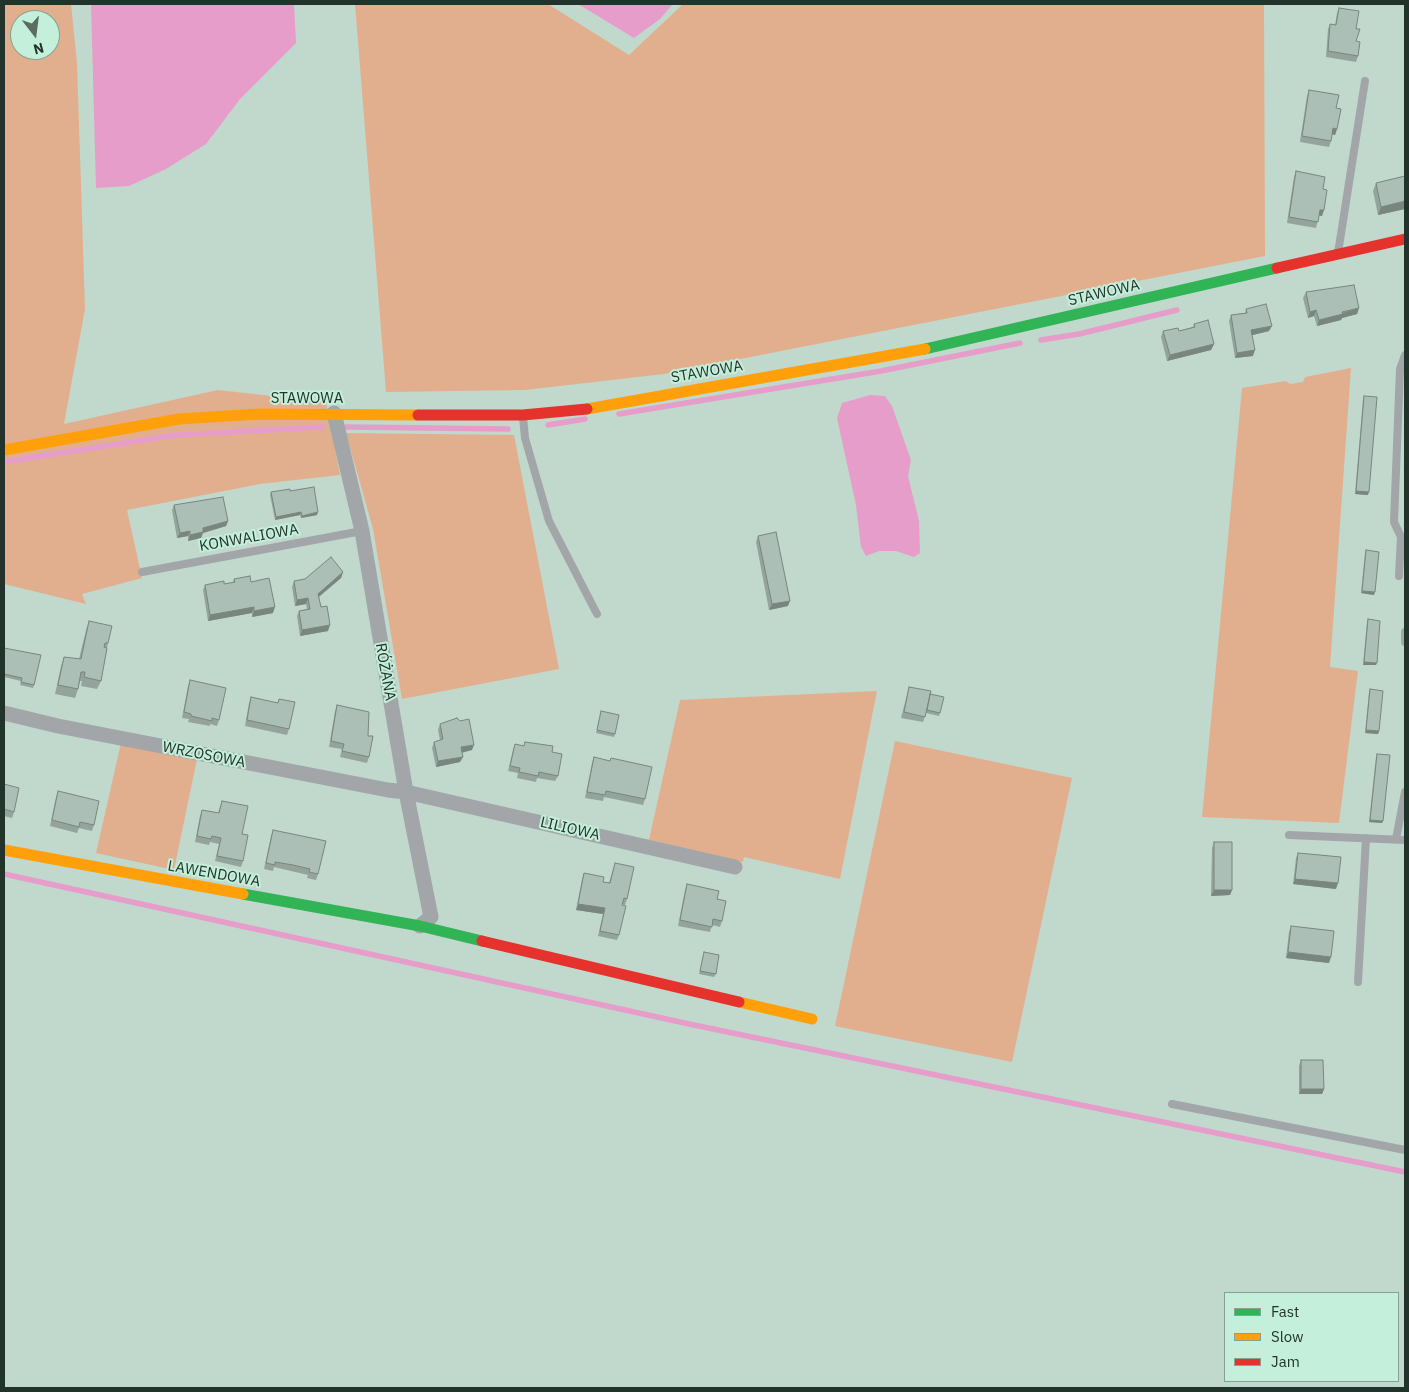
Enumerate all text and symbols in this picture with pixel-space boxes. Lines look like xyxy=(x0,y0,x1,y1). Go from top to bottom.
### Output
north arrow xyxy=(10,10,60,60)
text: N xyxy=(31,39,46,59)
street label: STAWOWA xyxy=(1067,276,1141,310)
street label: STAWOWA xyxy=(670,357,744,387)
street label: STAWOWA xyxy=(271,390,343,408)
street label: KONWALIOWA xyxy=(198,520,300,556)
street label: RÓŻANA xyxy=(371,642,399,702)
street label: WRZOSOWA xyxy=(161,738,247,772)
street label: LILIOWA xyxy=(538,813,602,845)
street label: LAWENDOWA xyxy=(166,857,262,891)
legend xyxy=(1224,1292,1399,1382)
text: Fast xyxy=(1271,1302,1299,1321)
text: Slow xyxy=(1271,1327,1304,1346)
text: Jam xyxy=(1271,1352,1300,1371)

